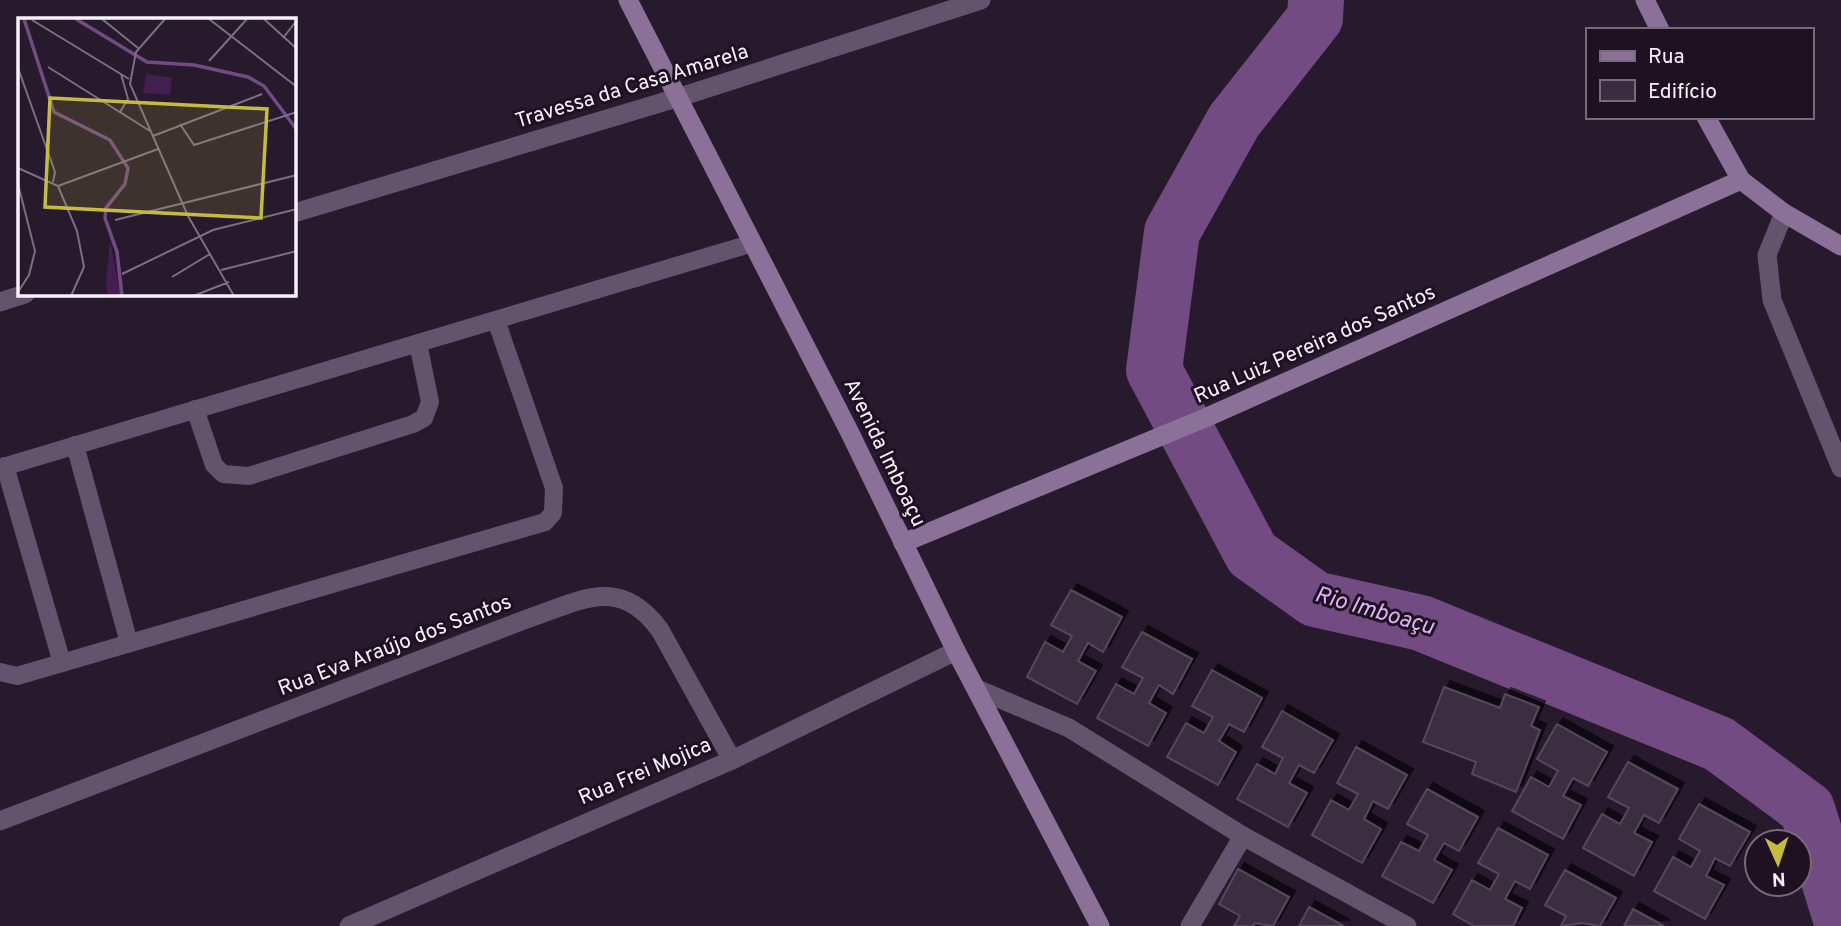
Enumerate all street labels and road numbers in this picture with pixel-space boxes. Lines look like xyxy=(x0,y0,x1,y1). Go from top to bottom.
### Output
street label: Travessa da Casa Amarela xyxy=(512,39,752,135)
street label: Rua Luiz Pereira dos Santos xyxy=(1190,279,1440,411)
street label: Avenida Imboaçu xyxy=(836,374,932,532)
street label: Rua Eva Araújo dos Santos xyxy=(274,589,516,703)
street label: Rua Frei Mojica xyxy=(575,732,715,812)

